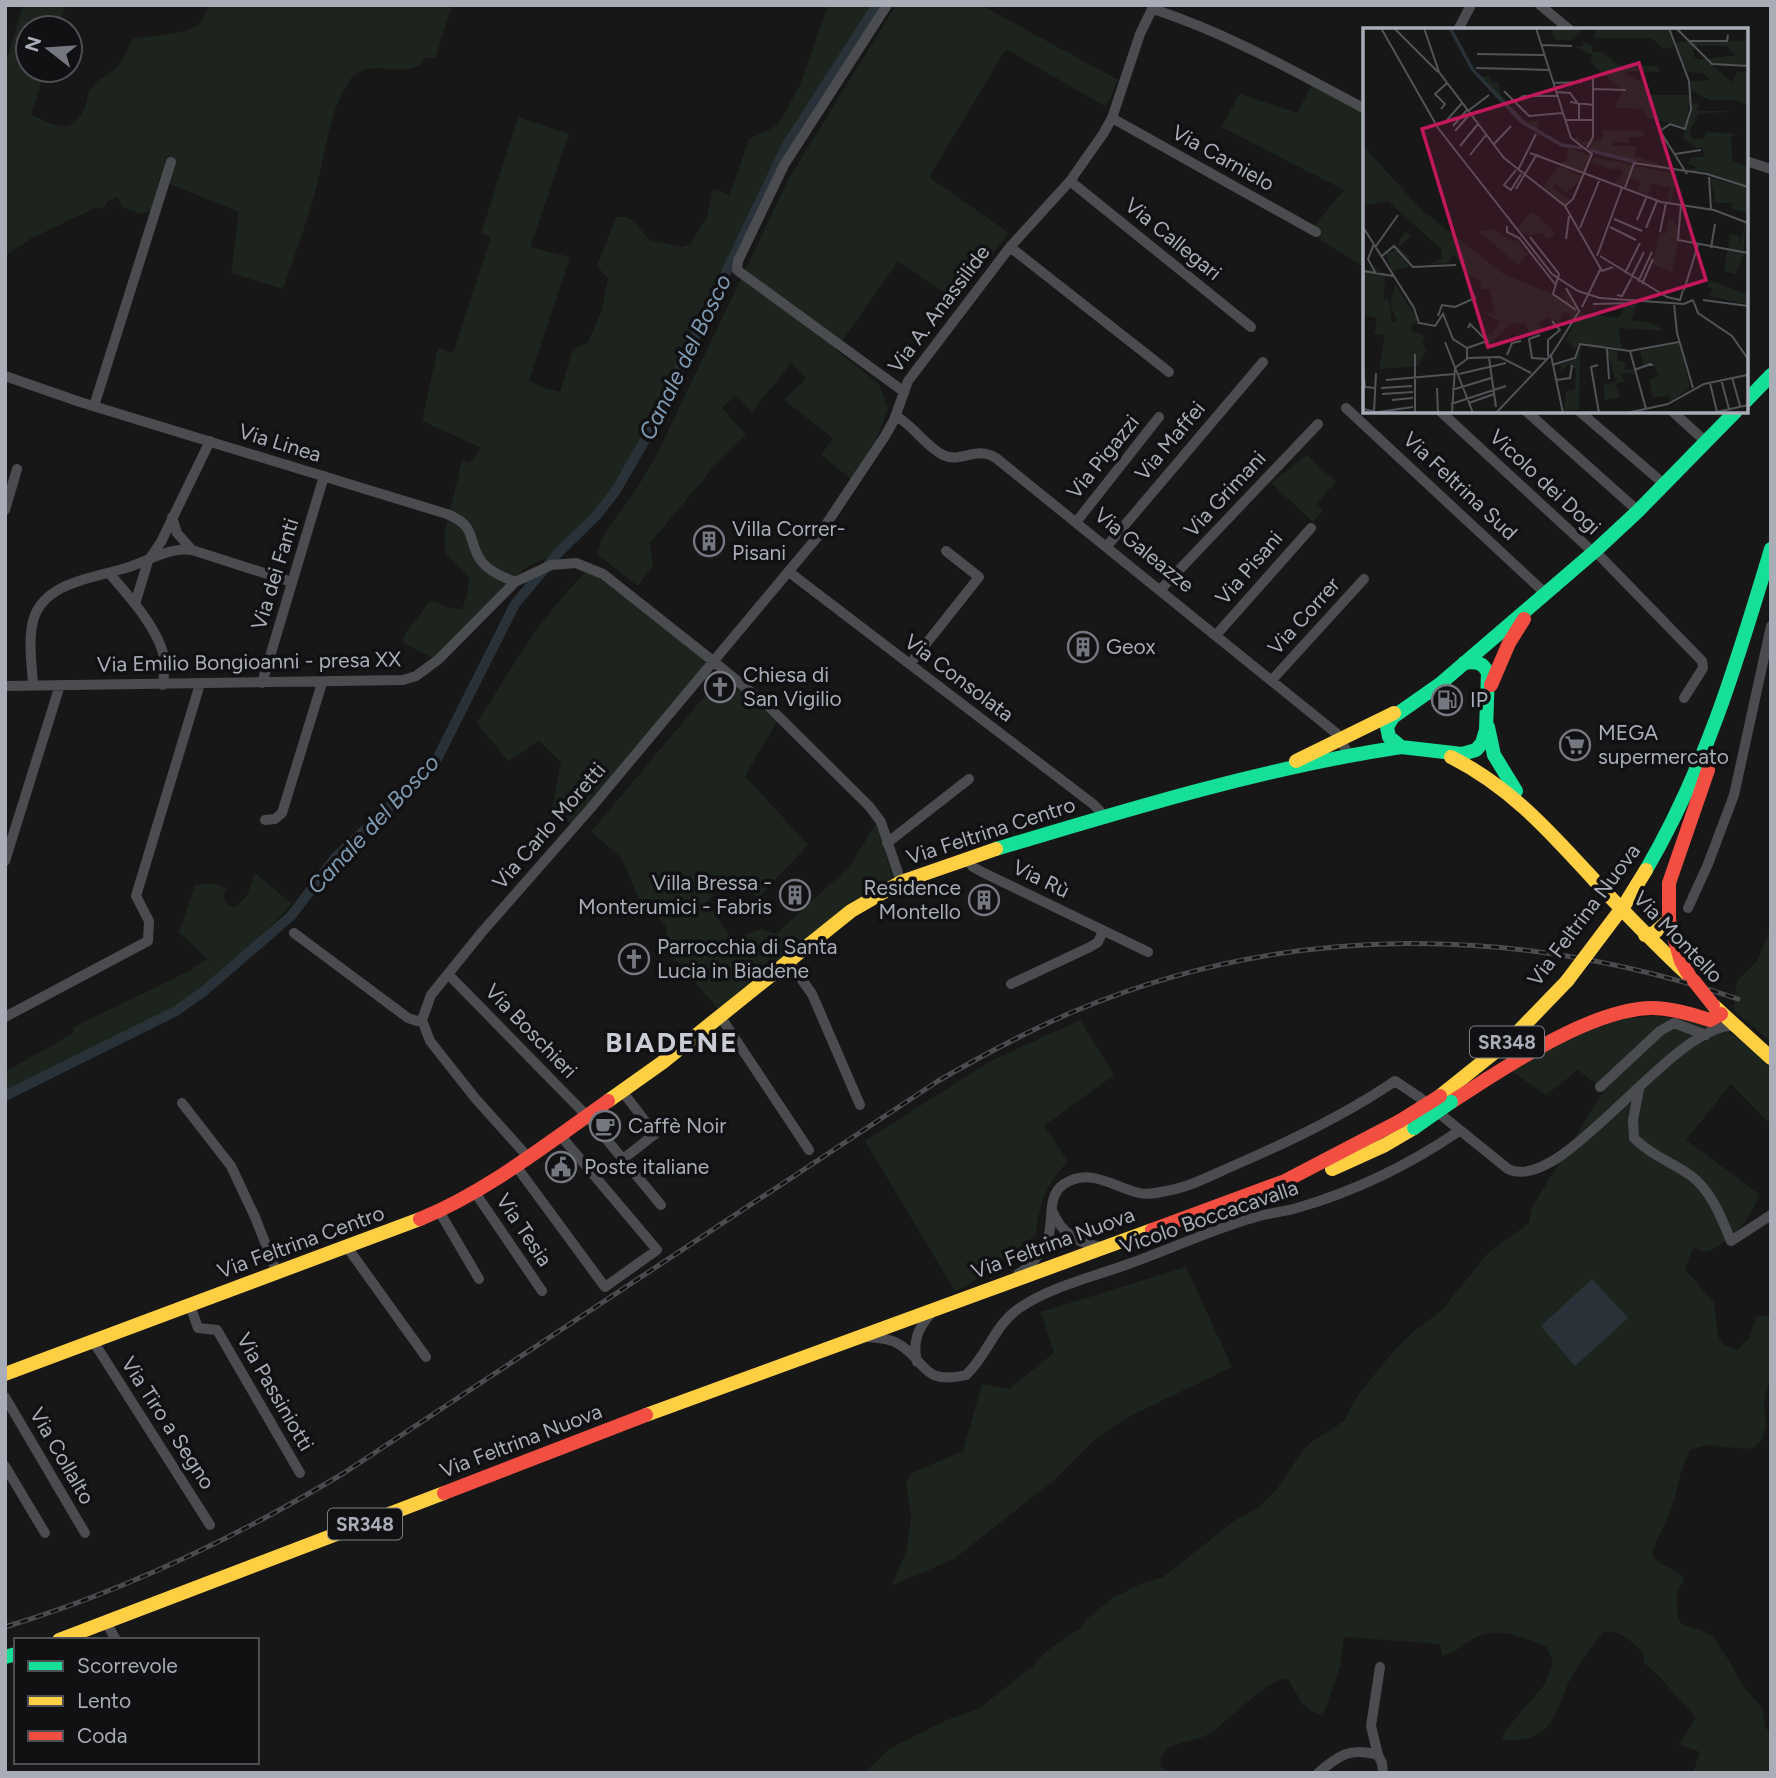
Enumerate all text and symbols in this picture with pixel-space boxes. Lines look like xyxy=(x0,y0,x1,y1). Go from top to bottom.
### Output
north arrow xyxy=(14,14,84,84)
inset map xyxy=(1363,28,1748,413)
text: N xyxy=(20,34,46,55)
street label: Via Carnielo xyxy=(1168,119,1279,196)
street label: Via Callegari xyxy=(1120,192,1227,285)
street label: Via A. Anassilide xyxy=(882,240,995,377)
water label: Canale del Bosco xyxy=(633,270,737,444)
street label: Via Maffei xyxy=(1129,396,1210,485)
street label: Via Pigazzi xyxy=(1061,410,1144,504)
street label: Via Linea xyxy=(236,418,324,467)
street label: Vicolo dei Dogi xyxy=(1485,424,1606,539)
street label: Via Feltrina Sud xyxy=(1398,426,1523,545)
street label: Via Grimani xyxy=(1179,445,1271,542)
street label: Via Galeazze xyxy=(1089,502,1199,597)
street label: Via dei Fanti xyxy=(246,515,303,633)
place label: Villa Correr- Pisani xyxy=(732,516,845,565)
building icon: Villa Correr- Pisani xyxy=(692,524,726,558)
street label: Via Pisani xyxy=(1210,526,1287,610)
street label: Via Correr xyxy=(1262,572,1345,659)
street label: Via Consolata xyxy=(900,628,1019,727)
building icon: Geox xyxy=(1066,630,1100,664)
place label: Geox xyxy=(1106,634,1156,659)
street label: Via Emilio Bongioanni - presa XX xyxy=(97,646,401,677)
place label: Chiesa di San Vigilio xyxy=(743,662,842,711)
church icon: Chiesa di San Vigilio xyxy=(703,670,737,704)
fuel station icon: IP xyxy=(1430,683,1464,717)
place label: IP xyxy=(1470,687,1488,712)
place label: MEGA supermercato xyxy=(1598,720,1729,769)
supermarket icon: MEGA supermercato xyxy=(1558,728,1592,762)
water label: Canale del Bosco xyxy=(301,748,445,900)
street label: Via Carlo Moretti xyxy=(487,757,610,894)
street label: Via Feltrina Centro xyxy=(903,791,1078,870)
street label: Via Feltrina Nuova xyxy=(1522,839,1645,991)
street label: Via Rù xyxy=(1009,854,1074,903)
place label: Villa Bressa - Monterumici - Fabris xyxy=(578,870,772,919)
place label: Residence Montello xyxy=(863,875,961,924)
building icon: Villa Bressa - Monterumici - Fabris xyxy=(778,878,812,912)
building icon: Residence Montello xyxy=(967,883,1001,917)
street label: Via Montello xyxy=(1628,886,1728,988)
place label: Parrocchia di Santa Lucia in Biadene xyxy=(657,934,838,983)
church icon: Parrocchia di Santa Lucia in Biadene xyxy=(617,942,651,976)
street label: Via Boschieri xyxy=(480,978,583,1083)
district label: BIADENE xyxy=(605,1025,739,1059)
road number: SR348 xyxy=(1470,1026,1544,1058)
cafe icon: Caffè Noir xyxy=(588,1109,622,1143)
place label: Caffè Noir xyxy=(628,1113,726,1138)
public building icon: Poste italiane xyxy=(544,1150,578,1184)
place label: Poste italiane xyxy=(584,1154,709,1179)
street label: Vicolo Boccacavalla xyxy=(1117,1174,1301,1259)
street label: Via Tesia xyxy=(491,1189,558,1271)
street label: Via Feltrina Centro xyxy=(214,1200,388,1283)
street label: Via Feltrina Nuova xyxy=(968,1201,1138,1284)
street label: Via Passiniotti xyxy=(232,1328,319,1455)
street label: Via Tiro a Segno xyxy=(116,1352,220,1494)
street label: Via Feltrina Nuova xyxy=(436,1398,605,1483)
street label: Via Collalto xyxy=(25,1403,100,1508)
road number: SR348 xyxy=(328,1508,402,1540)
legend xyxy=(14,1638,259,1764)
text: Scorrevole xyxy=(77,1653,178,1678)
text: Lento xyxy=(77,1688,131,1713)
text: Coda xyxy=(77,1723,127,1748)

